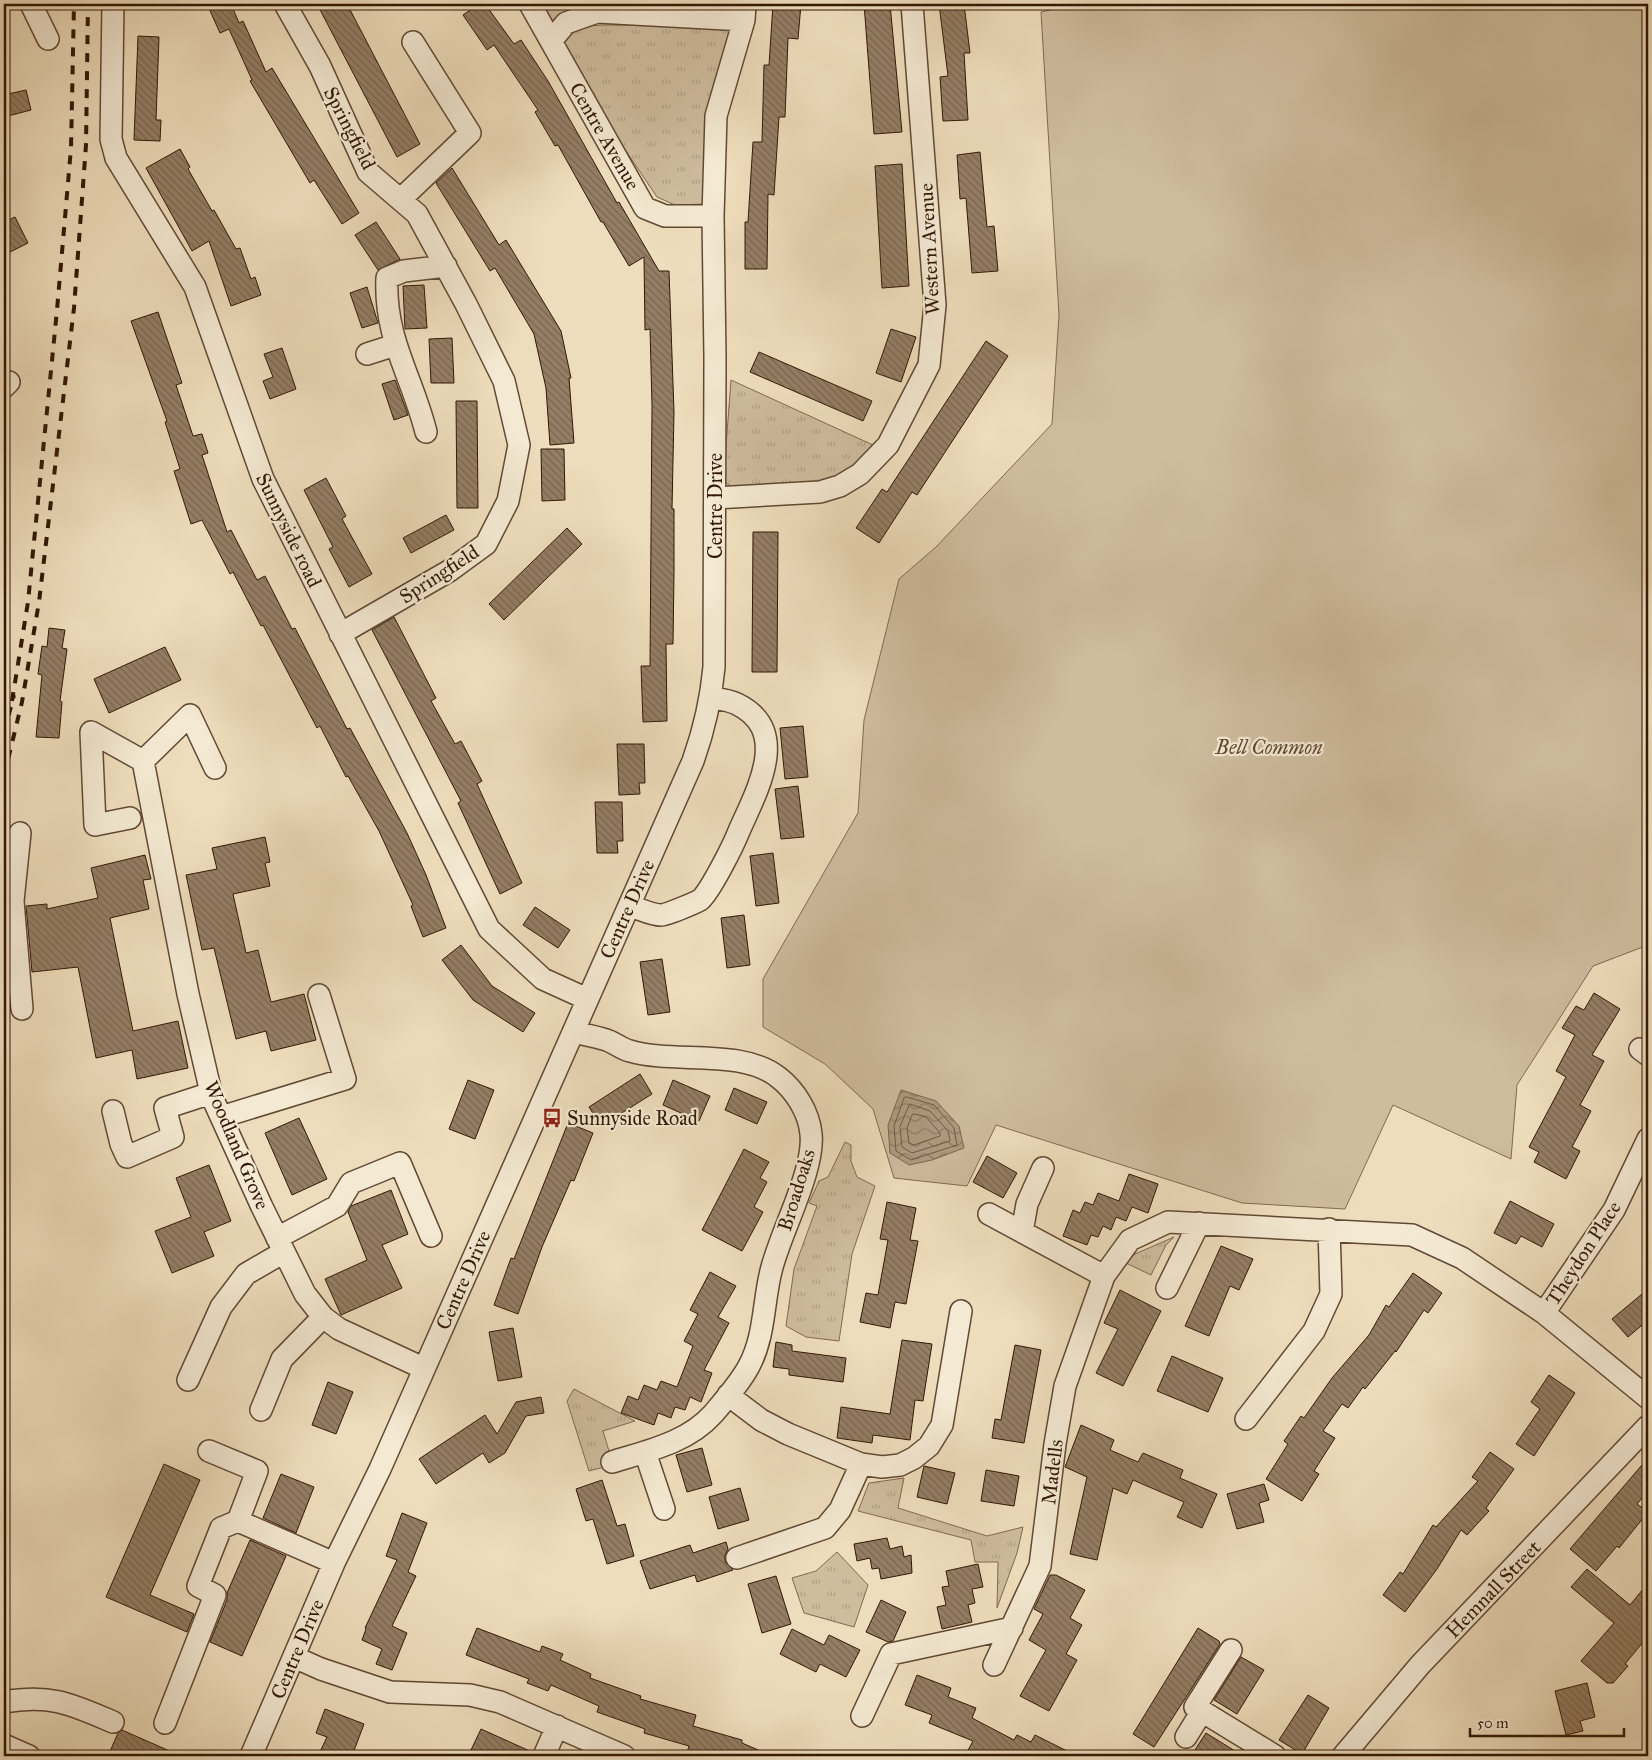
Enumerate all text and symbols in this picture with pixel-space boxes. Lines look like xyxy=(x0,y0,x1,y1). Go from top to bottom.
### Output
street label: Centre Avenue xyxy=(565,78,645,194)
street label: Springfield xyxy=(318,83,381,174)
street label: Western Avenue xyxy=(914,183,944,315)
street label: Centre Drive xyxy=(703,453,727,559)
street label: Sunnyside road xyxy=(251,469,327,591)
street label: Springfield xyxy=(395,539,484,609)
park label: Bell Common xyxy=(1215,735,1323,759)
street label: Centre Drive xyxy=(594,856,660,962)
street label: Woodland Grove xyxy=(199,1077,275,1213)
place label: Sunnyside Road xyxy=(567,1106,698,1130)
bus stop icon: Sunnyside Road xyxy=(541,1107,563,1129)
street label: Broadoaks xyxy=(772,1146,820,1234)
street label: Theydon Place xyxy=(1540,1196,1626,1310)
street label: Centre Drive xyxy=(430,1227,496,1333)
street label: Madells xyxy=(1036,1438,1068,1506)
street label: Hemnall Street xyxy=(1440,1535,1546,1643)
street label: Centre Drive xyxy=(265,1596,329,1702)
scale bar xyxy=(1470,1705,1623,1737)
text: 50 m xyxy=(1477,1714,1509,1732)

